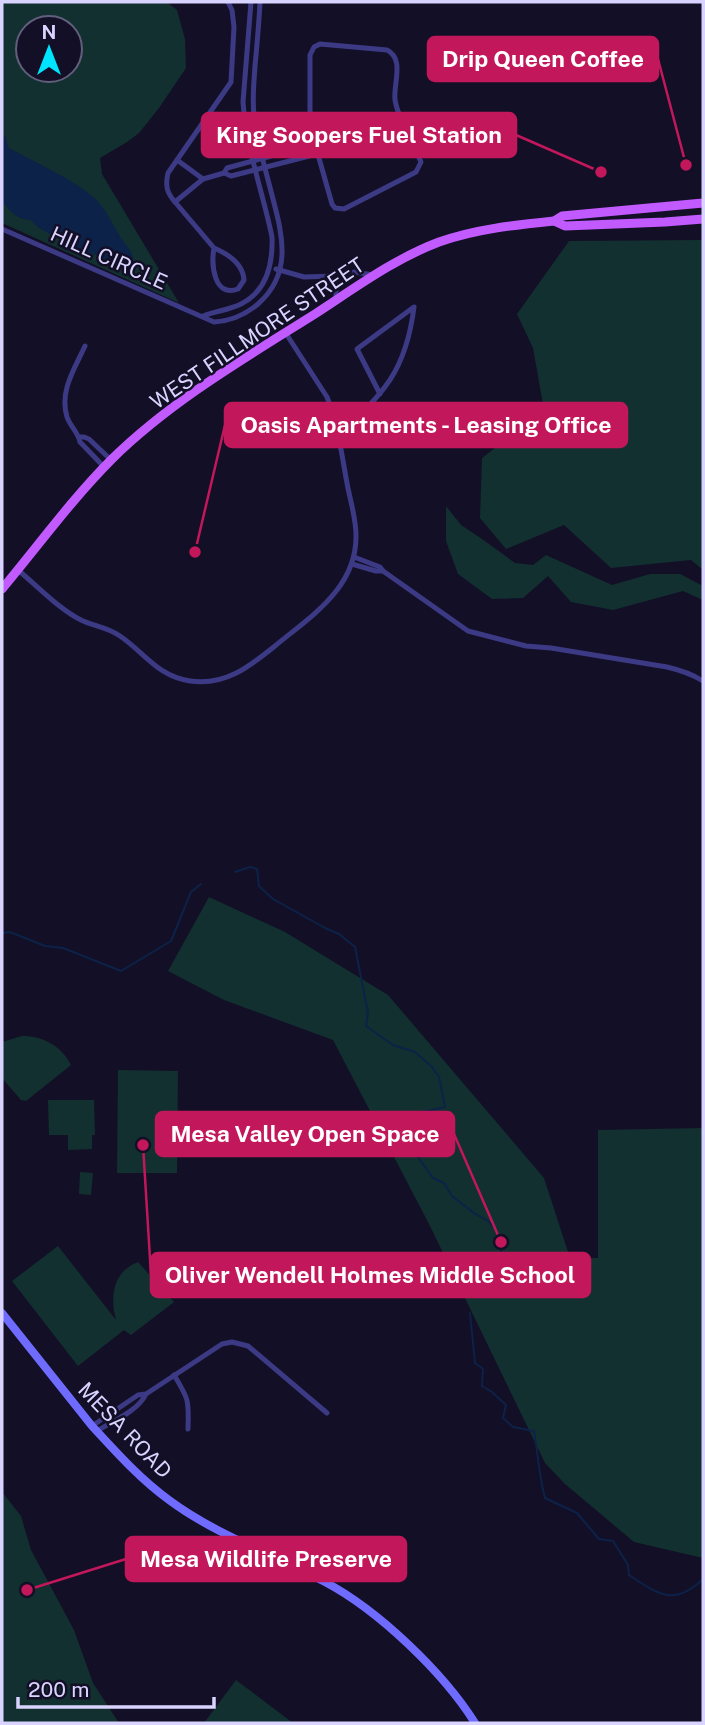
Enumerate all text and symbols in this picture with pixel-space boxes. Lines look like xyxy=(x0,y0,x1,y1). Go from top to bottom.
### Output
north arrow xyxy=(14,14,84,84)
text: N xyxy=(42,21,56,43)
callout: Drip Queen Coffee xyxy=(428,37,658,81)
text: Drip Queen Coffee xyxy=(442,45,644,72)
callout: King Soopers Fuel Station xyxy=(202,113,516,157)
text: King Soopers Fuel Station xyxy=(216,121,502,148)
street label: HILL CIRCLE xyxy=(47,221,171,295)
street label: WEST FILLMORE STREET xyxy=(145,252,369,414)
callout: Oasis Apartments - Leasing Office xyxy=(225,403,627,447)
text: Oasis Apartments - Leasing Office xyxy=(240,411,612,438)
callout: Mesa Valley Open Space xyxy=(156,1112,454,1156)
text: Mesa Valley Open Space xyxy=(171,1120,439,1147)
callout: Oliver Wendell Holmes Middle School xyxy=(151,1253,590,1297)
text: Oliver Wendell Holmes Middle School xyxy=(165,1261,575,1288)
street label: MESA ROAD xyxy=(73,1377,177,1483)
callout: Mesa Wildlife Preserve xyxy=(126,1537,406,1581)
text: Mesa Wildlife Preserve xyxy=(140,1545,392,1572)
scale bar xyxy=(18,1666,214,1710)
text: 200 m xyxy=(28,1677,89,1702)

